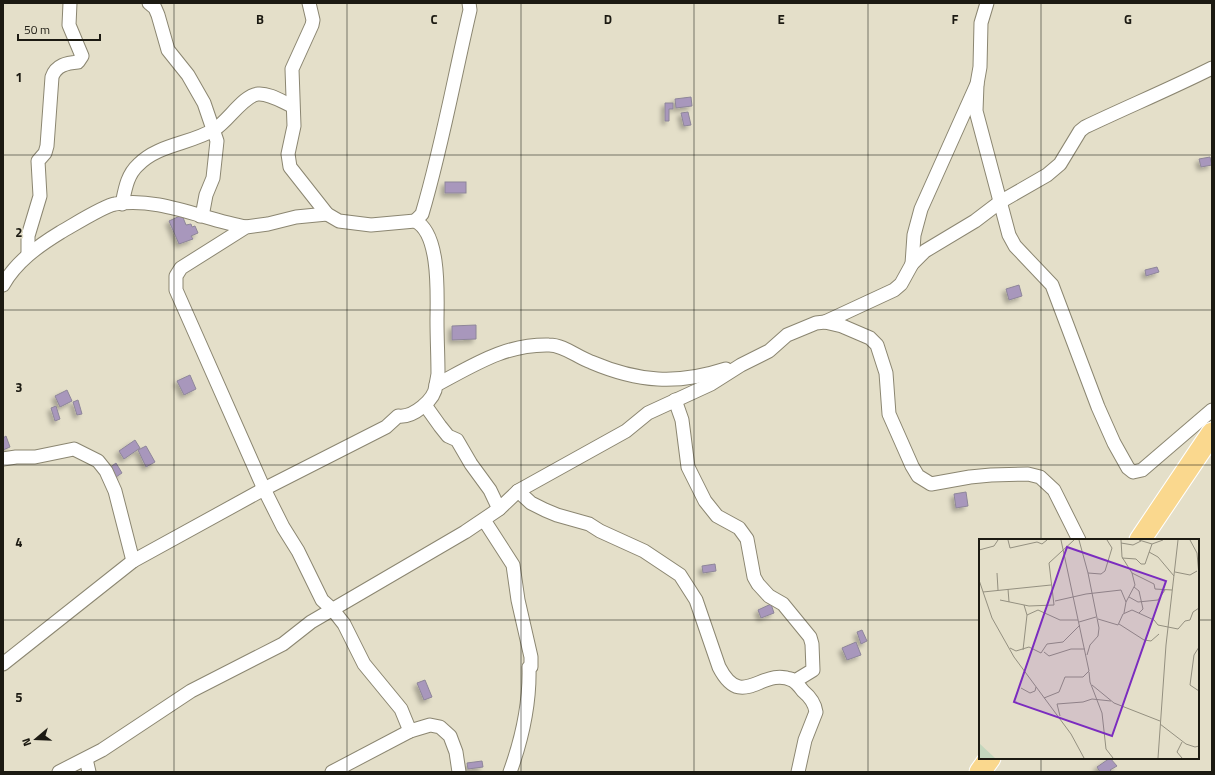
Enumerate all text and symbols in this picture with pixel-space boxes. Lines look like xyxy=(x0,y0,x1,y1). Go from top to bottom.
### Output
text: B xyxy=(256,9,264,29)
text: C xyxy=(430,9,438,29)
text: D xyxy=(604,9,612,29)
text: E xyxy=(777,9,785,29)
text: F xyxy=(952,9,959,29)
text: G xyxy=(1124,9,1132,29)
scale bar xyxy=(18,16,100,42)
text: 50 m xyxy=(24,20,50,39)
text: 1 xyxy=(15,67,23,87)
text: 2 xyxy=(15,222,23,242)
text: 3 xyxy=(15,377,23,397)
text: 4 xyxy=(15,532,23,552)
inset map xyxy=(979,539,1199,759)
text: 5 xyxy=(15,687,23,707)
north arrow xyxy=(16,719,56,759)
text: N xyxy=(18,736,35,748)

